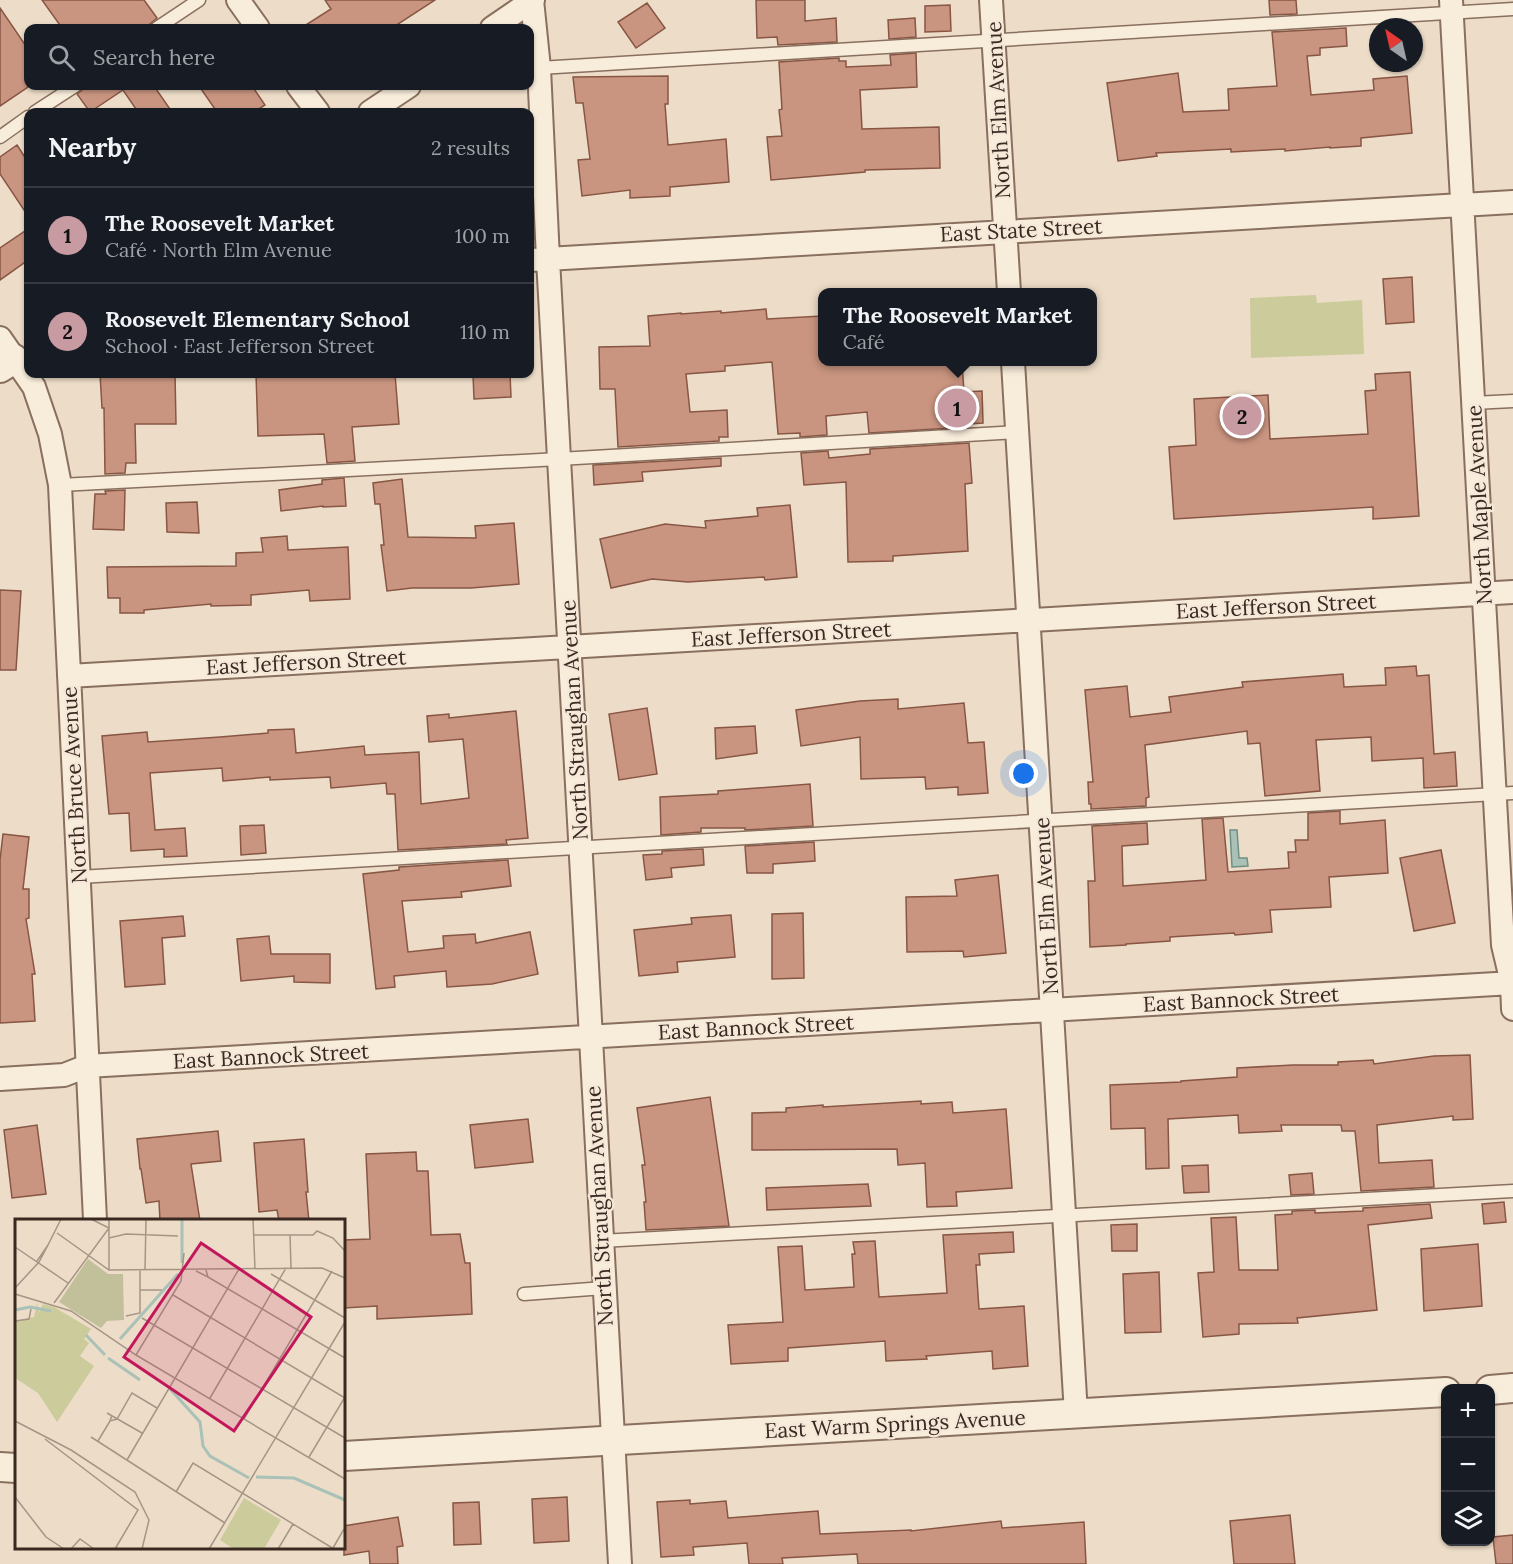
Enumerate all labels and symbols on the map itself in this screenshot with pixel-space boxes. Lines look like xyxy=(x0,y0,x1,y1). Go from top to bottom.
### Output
north arrow xyxy=(1369,18,1423,72)
street label: North Elm Avenue xyxy=(980,20,1016,200)
street label: East State Street xyxy=(939,212,1104,248)
pin: 1 xyxy=(938,386,976,430)
pin: 2 xyxy=(1222,394,1262,438)
street label: North Maple Avenue xyxy=(1460,404,1498,606)
street label: East Jefferson Street xyxy=(1175,587,1378,625)
street label: North Straughan Avenue xyxy=(554,599,594,841)
street label: East Jefferson Street xyxy=(690,615,893,653)
street label: East Jefferson Street xyxy=(205,643,408,681)
street label: North Bruce Avenue xyxy=(55,686,93,884)
your location xyxy=(1009,759,1038,788)
street label: North Elm Avenue xyxy=(1028,816,1064,996)
street label: East Bannock Street xyxy=(1142,980,1341,1018)
street label: East Bannock Street xyxy=(657,1008,856,1046)
street label: East Bannock Street xyxy=(172,1037,371,1075)
street label: North Straughan Avenue xyxy=(579,1085,619,1327)
inset map xyxy=(15,1219,345,1549)
street label: East Warm Springs Avenue xyxy=(764,1404,1026,1444)

